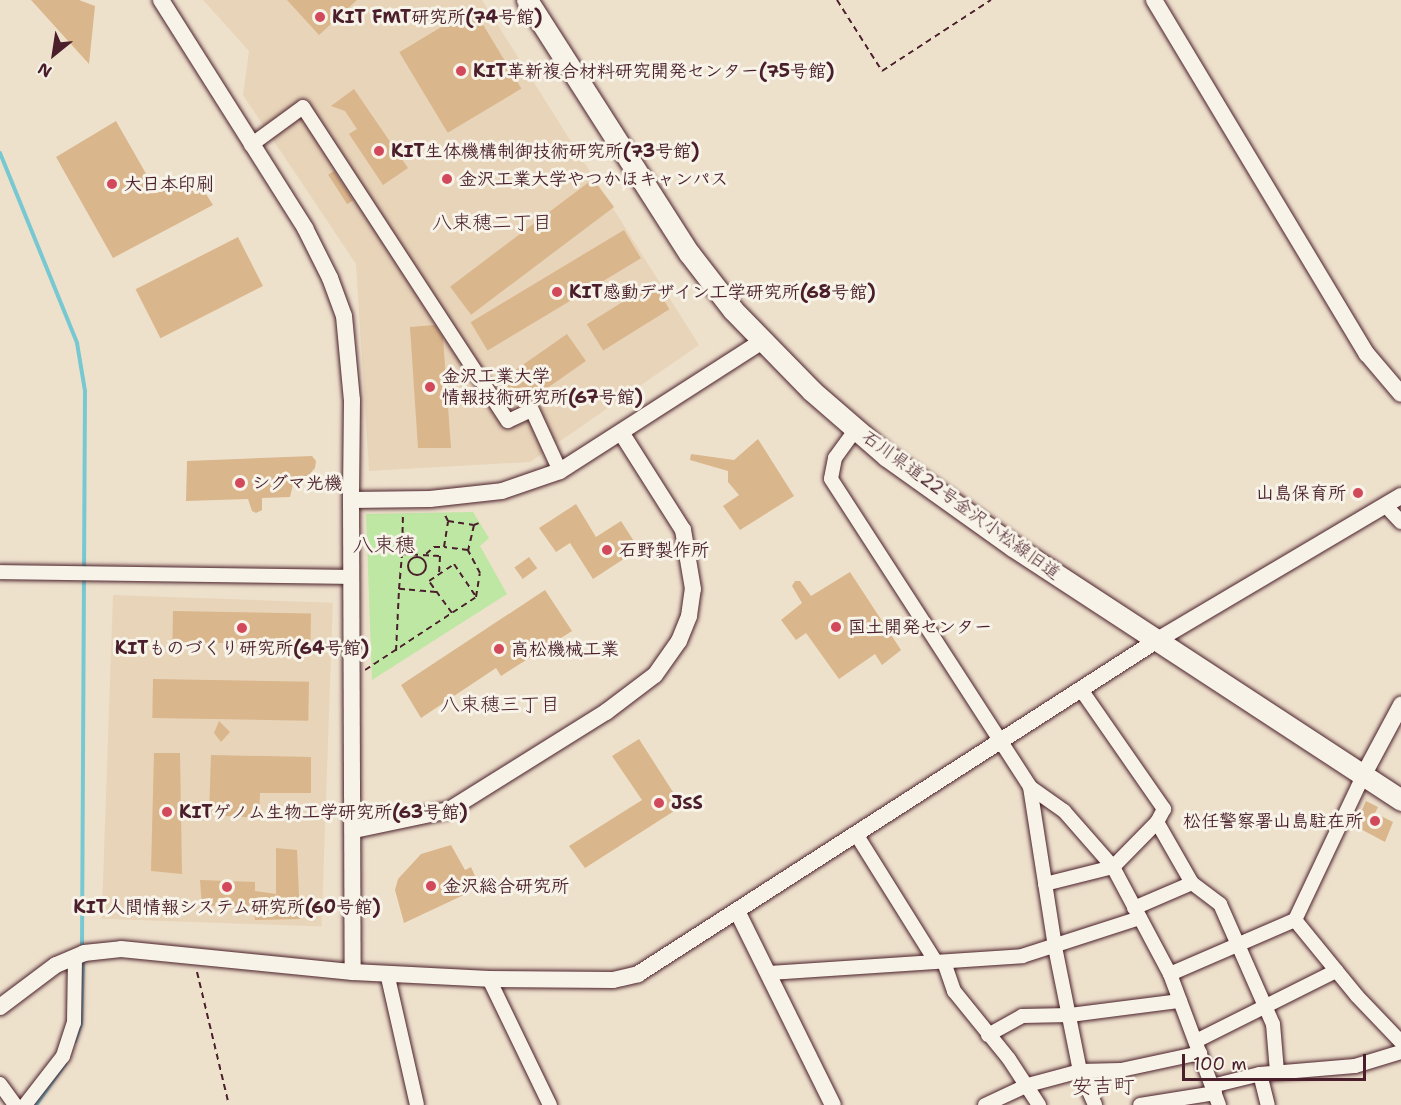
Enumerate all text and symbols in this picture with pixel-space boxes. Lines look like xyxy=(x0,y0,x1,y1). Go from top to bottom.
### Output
place label: KIT FMT研究所(74号館) xyxy=(332,6,543,28)
marker: KIT FMT研究所(74号館) xyxy=(313,10,327,24)
north arrow xyxy=(24,24,84,84)
text: N xyxy=(34,58,55,82)
place label: KIT革新複合材料研究開発センター(75号館) xyxy=(473,60,834,82)
marker: KIT革新複合材料研究開発センター(75号館) xyxy=(454,64,468,78)
place label: KIT生体機構制御技術研究所(73号館) xyxy=(391,140,699,162)
marker: KIT生体機構制御技術研究所(73号館) xyxy=(372,144,386,158)
place label: 金沢工業大学やつかほキャンパス xyxy=(459,168,729,190)
marker: 金沢工業大学やつかほキャンパス xyxy=(440,172,454,186)
place label: 大日本印刷 xyxy=(124,173,214,195)
marker: 大日本印刷 xyxy=(105,177,119,191)
district label: 八束穂二丁目 xyxy=(432,210,552,234)
place label: KIT感動デザイン工学研究所(68号館) xyxy=(569,281,877,303)
marker: KIT感動デザイン工学研究所(68号館) xyxy=(550,285,564,299)
place label: 金沢工業大学 情報技術研究所(67号館) xyxy=(442,366,643,409)
marker: 金沢工業大学 情報技術研究所(67号館) xyxy=(423,380,437,394)
street label: 石川県道22号金沢小松線旧道 xyxy=(857,426,1065,584)
place label: シグマ光機 xyxy=(252,472,342,494)
marker: シグマ光機 xyxy=(233,476,247,490)
place label: 山島保育所 xyxy=(1256,482,1346,504)
marker: 山島保育所 xyxy=(1351,486,1365,500)
district label: 八束穂 xyxy=(353,532,415,558)
place label: 石野製作所 xyxy=(619,539,709,561)
marker: 石野製作所 xyxy=(600,543,614,557)
place label: 国土開発センター xyxy=(848,616,992,638)
marker: 国土開発センター xyxy=(829,620,843,634)
marker: KITものづくり研究所(64号館) xyxy=(235,621,249,635)
place label: KITものづくり研究所(64号館) xyxy=(115,637,369,659)
place label: 高松機械工業 xyxy=(511,638,619,660)
marker: 高松機械工業 xyxy=(492,642,506,656)
district label: 八束穂三丁目 xyxy=(440,692,560,716)
place label: JSS xyxy=(671,792,703,814)
marker: JSS xyxy=(652,796,666,810)
place label: KITゲノム生物工学研究所(63号館) xyxy=(179,801,468,823)
marker: KITゲノム生物工学研究所(63号館) xyxy=(160,805,174,819)
place label: 松任警察署山島駐在所 xyxy=(1183,810,1363,832)
marker: 松任警察署山島駐在所 xyxy=(1368,814,1382,828)
place label: 金沢総合研究所 xyxy=(443,875,569,897)
marker: 金沢総合研究所 xyxy=(424,879,438,893)
marker: KIT人間情報システム研究所(60号館) xyxy=(220,880,234,894)
place label: KIT人間情報システム研究所(60号館) xyxy=(73,896,381,918)
scale bar xyxy=(1185,1042,1370,1080)
text: 100 m xyxy=(1193,1052,1247,1076)
district label: 安吉町 xyxy=(1072,1073,1134,1099)

